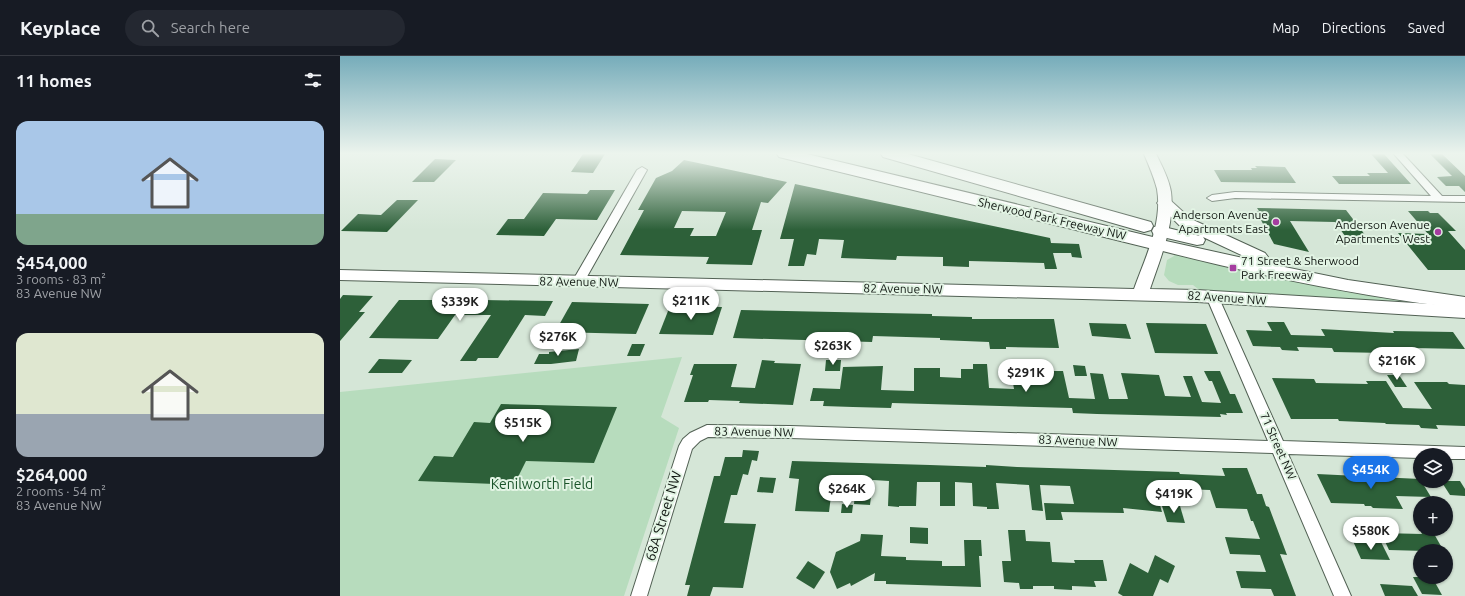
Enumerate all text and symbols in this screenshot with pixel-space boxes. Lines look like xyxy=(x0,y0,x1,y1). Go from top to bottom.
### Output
search box xyxy=(125,10,405,46)
text: Keyplace xyxy=(20,17,101,39)
icon: search xyxy=(139,17,161,39)
text: Search here xyxy=(171,19,250,36)
text: Map xyxy=(1272,20,1300,36)
text: Directions xyxy=(1322,20,1386,36)
text: Saved xyxy=(1408,20,1445,36)
icon: filters xyxy=(302,69,324,91)
text: 11 homes xyxy=(16,71,92,90)
icon: home xyxy=(134,147,206,219)
street label: Sherwood Park Freeway NW xyxy=(977,195,1128,242)
place label: Anderson Avenue Apartments East xyxy=(1173,208,1268,235)
marker: Anderson Avenue Apartments East xyxy=(1271,217,1281,227)
place label: Anderson Avenue Apartments West xyxy=(1335,218,1430,245)
marker: Anderson Avenue Apartments West xyxy=(1433,227,1443,237)
text: $454,000 xyxy=(16,253,87,272)
place label: 71 Street & Sherwood Park Freeway xyxy=(1241,254,1359,281)
marker: 71 Street & Sherwood Park Freeway xyxy=(1228,263,1238,273)
text: 3 rooms · 83 m² xyxy=(16,272,106,286)
street label: 82 Avenue NW xyxy=(539,274,619,289)
street label: 82 Avenue NW xyxy=(863,281,943,296)
text: 83 Avenue NW xyxy=(16,286,102,300)
pin: $211K xyxy=(663,287,719,321)
pin: $339K xyxy=(432,288,488,322)
street label: 82 Avenue NW xyxy=(1187,288,1267,307)
text: $211K xyxy=(672,293,710,307)
text: $339K xyxy=(441,294,479,308)
pin: $276K xyxy=(530,323,586,357)
text: $276K xyxy=(539,329,577,343)
pin: $263K xyxy=(805,332,861,366)
text: $263K xyxy=(814,338,852,352)
pin: $216K xyxy=(1369,347,1425,381)
text: $216K xyxy=(1378,353,1416,367)
icon: home xyxy=(134,359,206,431)
pin: $291K xyxy=(998,359,1054,393)
text: $291K xyxy=(1007,365,1045,379)
pin: $515K xyxy=(495,409,551,443)
street label: 71 Street NW xyxy=(1258,410,1299,481)
text: $515K xyxy=(504,415,542,429)
street label: 83 Avenue NW xyxy=(714,424,794,439)
street label: 83 Avenue NW xyxy=(1038,433,1118,448)
map controls xyxy=(1413,448,1453,584)
button: layers xyxy=(1413,448,1453,488)
pin: $454K xyxy=(1343,456,1399,490)
text: $454K xyxy=(1352,462,1390,476)
text: $264,000 xyxy=(16,465,87,484)
street label: 68A Street NW xyxy=(642,469,684,563)
pin: $264K xyxy=(819,475,875,509)
park label: Kenilworth Field xyxy=(491,476,593,492)
pin: $419K xyxy=(1146,480,1202,514)
text: $264K xyxy=(828,481,866,495)
text: 2 rooms · 54 m² xyxy=(16,484,106,498)
text: $419K xyxy=(1155,486,1193,500)
button: + xyxy=(1413,496,1453,536)
text: 83 Avenue NW xyxy=(16,498,102,512)
pin: $580K xyxy=(1343,517,1399,551)
text: $580K xyxy=(1352,523,1390,537)
button: − xyxy=(1413,544,1453,584)

